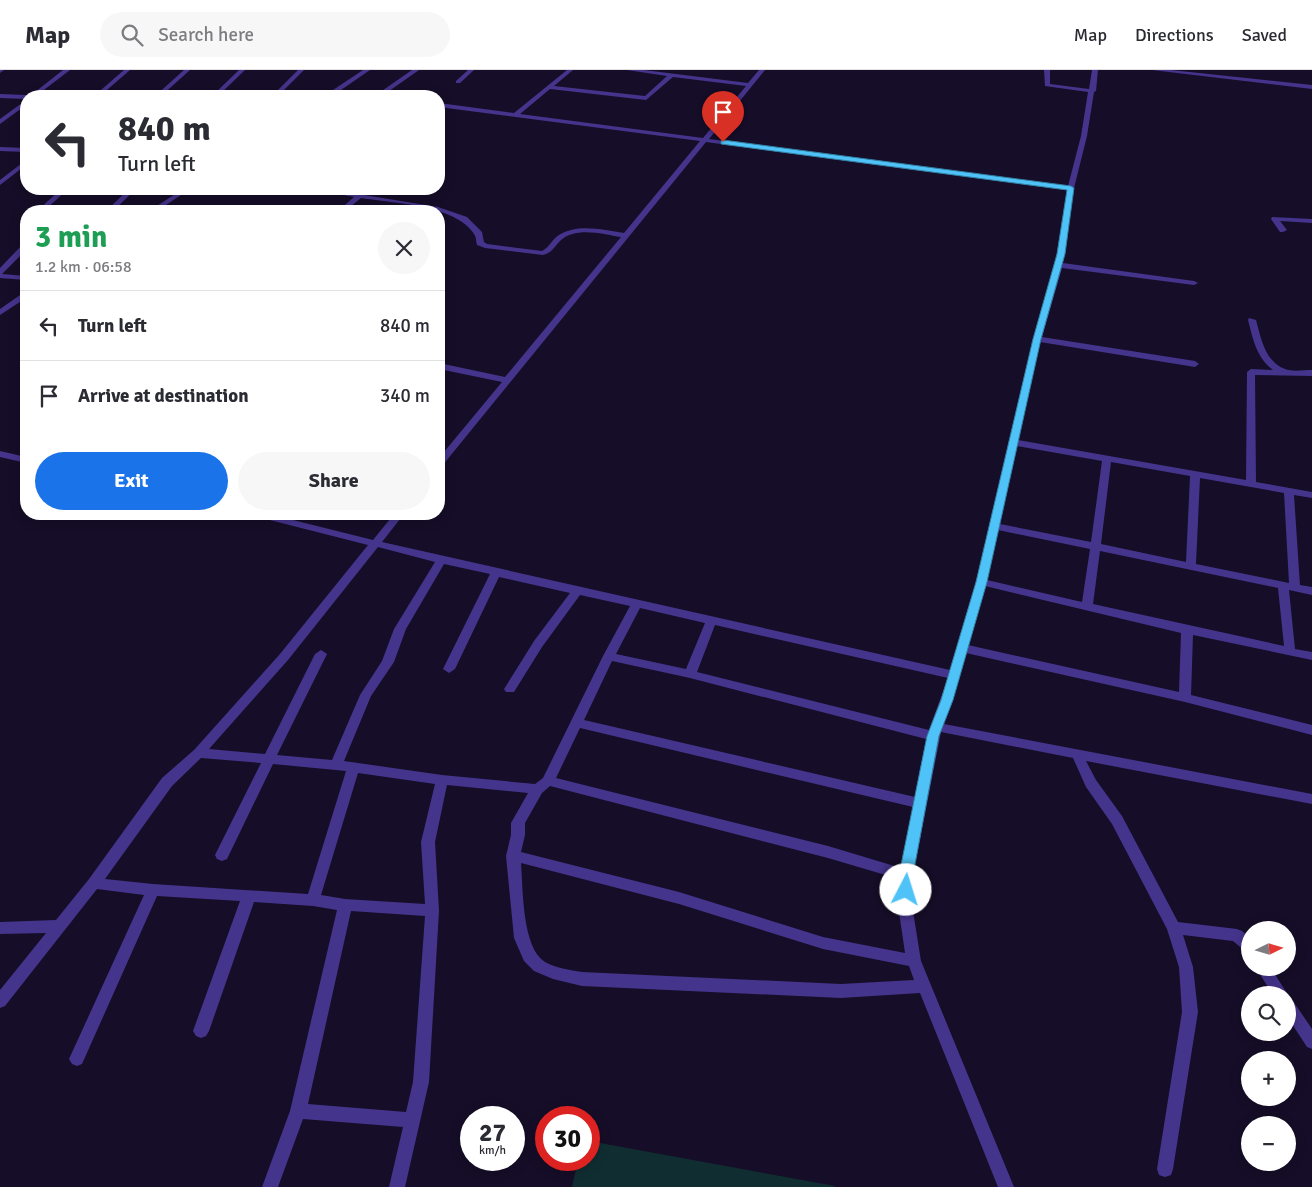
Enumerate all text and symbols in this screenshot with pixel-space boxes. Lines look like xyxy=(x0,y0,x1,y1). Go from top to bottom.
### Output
search box xyxy=(100,12,450,57)
text: Map xyxy=(25,20,70,50)
icon: search xyxy=(118,21,146,49)
text: Search here xyxy=(158,23,254,47)
text: Map xyxy=(1074,24,1107,46)
text: Directions xyxy=(1135,24,1214,46)
text: Saved xyxy=(1242,24,1287,46)
pin xyxy=(702,91,744,142)
icon: arrive xyxy=(709,98,737,126)
text: 840 m xyxy=(118,107,211,150)
icon: left xyxy=(35,110,100,175)
text: Turn left xyxy=(118,150,196,177)
text: 3 min xyxy=(35,219,107,256)
button: close xyxy=(378,222,430,274)
text: 1.2 km · 06:58 xyxy=(35,257,132,277)
icon: left xyxy=(35,312,63,340)
text: Turn left xyxy=(78,314,147,338)
text: 840 m xyxy=(380,314,430,338)
icon: arrive xyxy=(35,382,63,410)
text: Arrive at destination xyxy=(78,384,249,408)
text: 340 m xyxy=(380,384,430,408)
button: Exit xyxy=(35,452,228,510)
button: Share xyxy=(238,452,430,510)
position arrow xyxy=(879,863,931,915)
north arrow xyxy=(1241,921,1296,976)
map controls xyxy=(1241,921,1296,1171)
button: search xyxy=(1241,986,1296,1041)
button: + xyxy=(1241,1051,1296,1106)
speed limit sign: 30 xyxy=(535,1106,600,1171)
button: − xyxy=(1241,1116,1296,1171)
text: 27 xyxy=(479,1117,506,1148)
text: km/h xyxy=(479,1143,506,1158)

